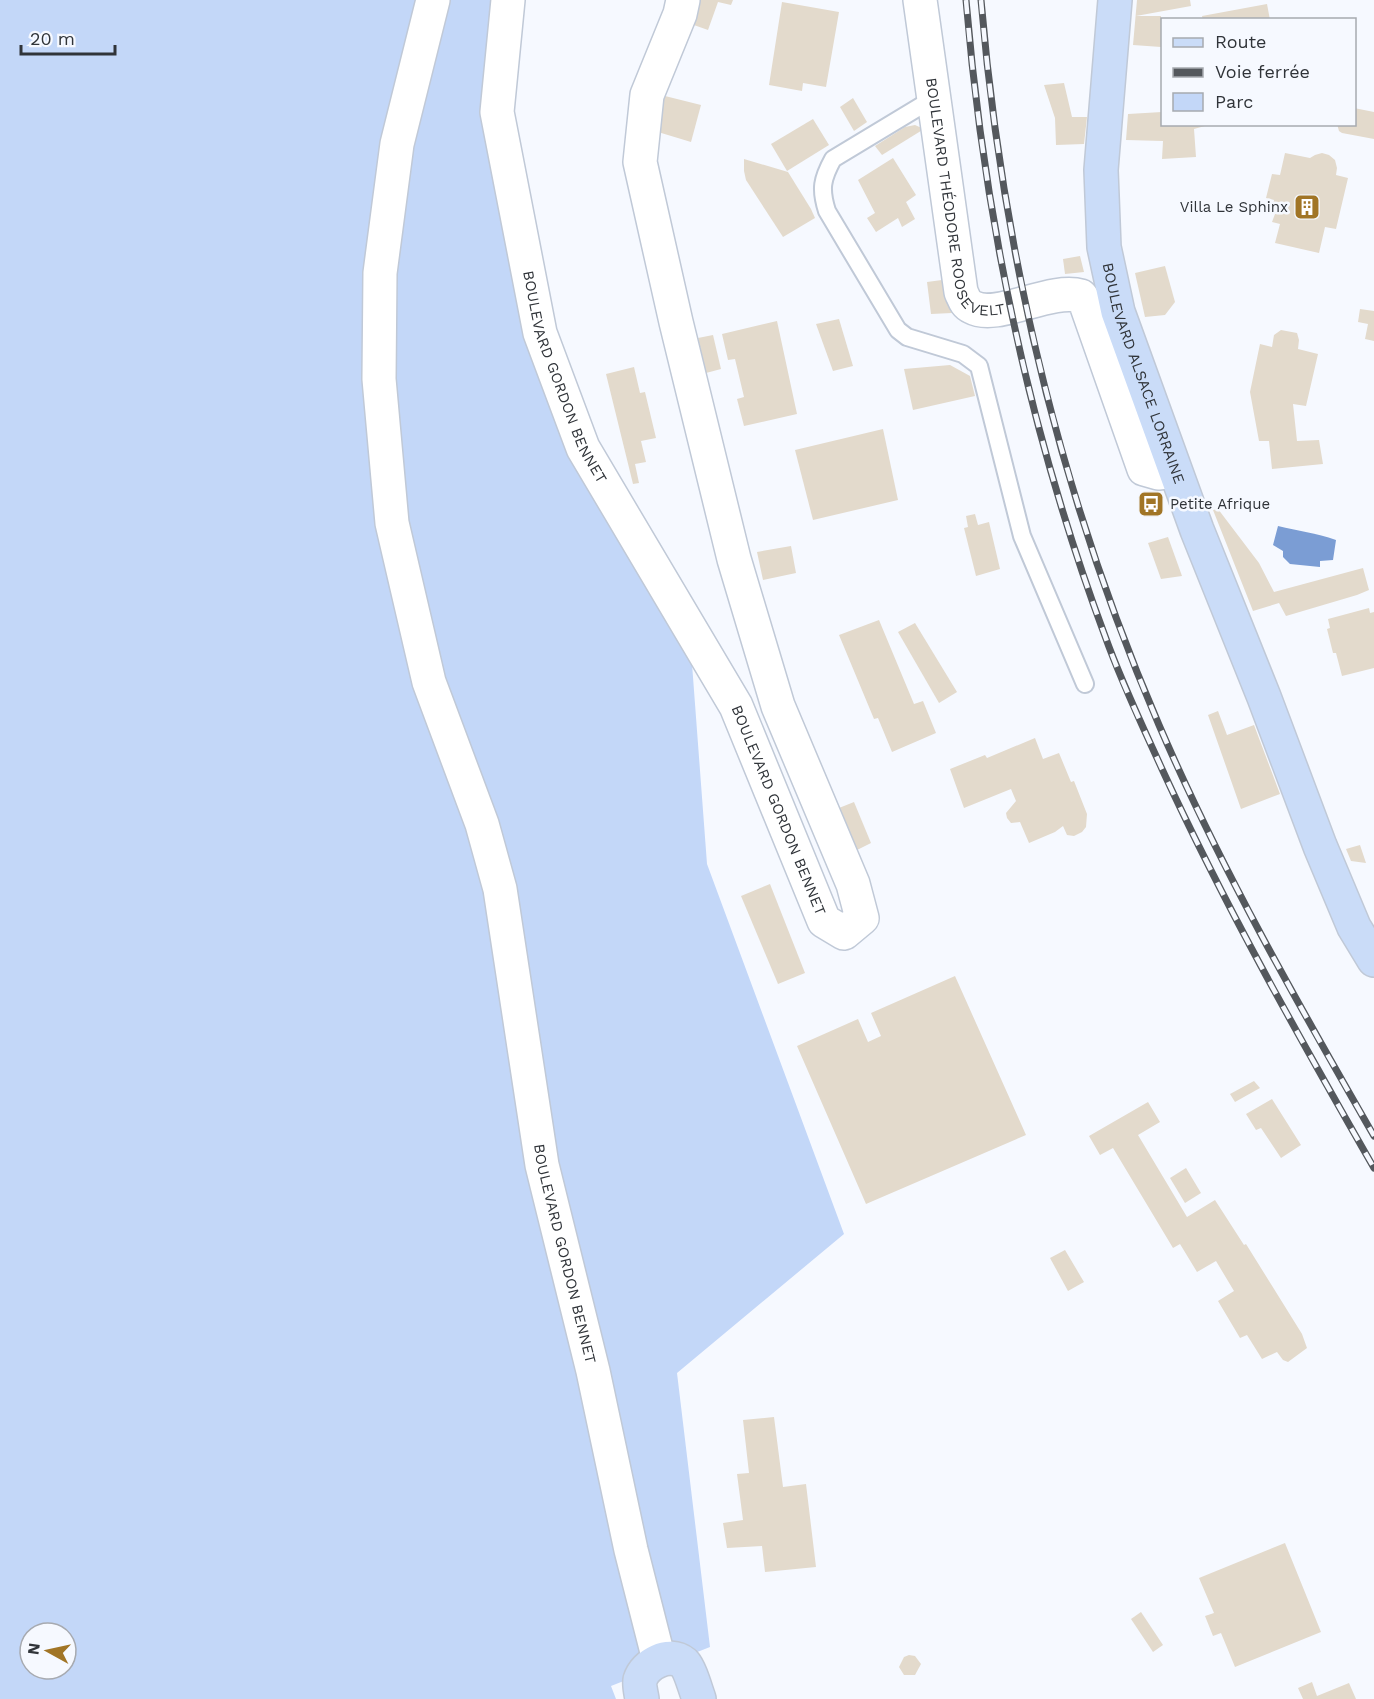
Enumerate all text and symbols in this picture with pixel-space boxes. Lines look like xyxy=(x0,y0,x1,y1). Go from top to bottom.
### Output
scale bar xyxy=(21,18,116,56)
legend xyxy=(1161,18,1356,126)
text: 20 m xyxy=(30,28,75,49)
text: Route xyxy=(1215,31,1267,52)
text: Voie ferrée xyxy=(1215,61,1310,82)
street label: BOULEVARD THÉODORE ROOSEVELT xyxy=(922,77,1006,320)
text: Parc xyxy=(1215,91,1253,112)
building icon: Villa Le Sphinx xyxy=(1292,192,1322,222)
place label: Villa Le Sphinx xyxy=(1180,198,1288,216)
street label: BOULEVARD ALSACE LORRAINE xyxy=(1099,261,1188,486)
street label: BOULEVARD GORDON BENNET xyxy=(519,269,611,486)
bus stop icon: Petite Afrique xyxy=(1136,489,1166,519)
place label: Petite Afrique xyxy=(1170,495,1270,513)
street label: BOULEVARD GORDON BENNET xyxy=(728,703,830,918)
street label: BOULEVARD GORDON BENNET xyxy=(530,1143,600,1365)
north arrow xyxy=(18,1621,78,1681)
text: N xyxy=(23,1642,44,1656)

